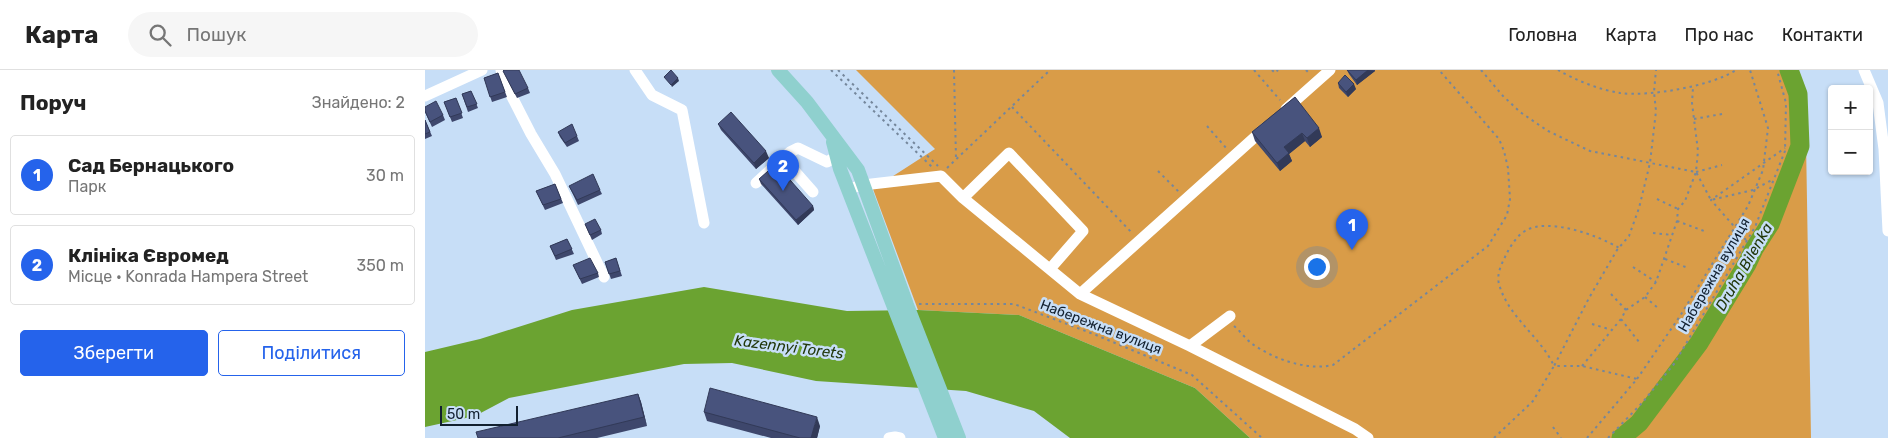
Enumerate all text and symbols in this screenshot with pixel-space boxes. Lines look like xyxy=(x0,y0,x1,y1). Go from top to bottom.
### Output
search box xyxy=(128,12,478,57)
text: Карта xyxy=(25,21,98,49)
icon: search xyxy=(146,21,174,49)
text: Пошук xyxy=(186,23,246,46)
text: Головна xyxy=(1508,24,1577,46)
text: Карта xyxy=(1605,24,1657,46)
text: Про нас xyxy=(1685,24,1754,46)
text: Контакти xyxy=(1782,24,1863,46)
map controls xyxy=(1828,85,1873,175)
button: + xyxy=(1828,85,1873,130)
text: Поруч xyxy=(20,90,86,115)
text: Знайдено: 2 xyxy=(312,93,405,112)
button: − xyxy=(1828,130,1873,175)
pin: 2 xyxy=(767,150,799,191)
text: Сад Бернацького xyxy=(68,154,234,177)
text: 1 xyxy=(33,166,41,185)
text: 30 m xyxy=(366,166,404,185)
text: Парк xyxy=(68,177,106,196)
pin: 1 xyxy=(1336,209,1368,250)
street label: Набережна вулиця xyxy=(1674,215,1754,335)
water label: Druha Bilenka xyxy=(1712,220,1776,314)
text: Клініка Євромед xyxy=(68,244,229,267)
your location xyxy=(1304,254,1330,280)
text: 2 xyxy=(32,256,42,275)
text: 350 m xyxy=(357,256,404,275)
text: Місце · Konrada Hampera Street xyxy=(68,267,308,286)
street label: Набережна вулиця xyxy=(1038,296,1164,358)
button: Зберегти xyxy=(20,330,208,376)
button: Поділитися xyxy=(218,330,405,376)
water label: Kazennyi Torets xyxy=(733,331,845,363)
scale bar xyxy=(440,403,517,426)
text: 50 m xyxy=(447,406,480,423)

